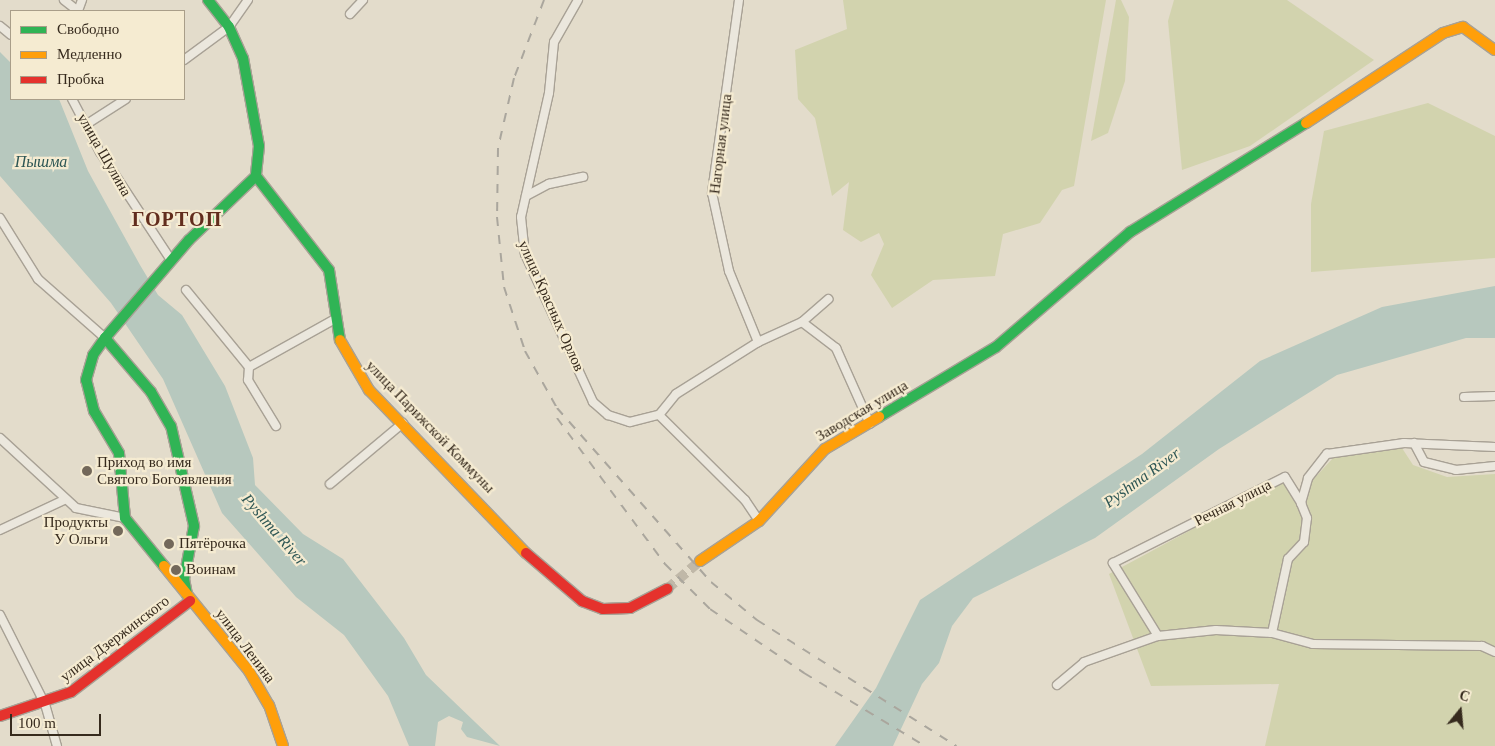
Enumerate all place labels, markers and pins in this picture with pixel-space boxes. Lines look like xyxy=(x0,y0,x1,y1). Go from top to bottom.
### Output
place label: Приход во имя Святого Богоявления xyxy=(97,453,232,488)
marker: Приход во имя Святого Богоявления xyxy=(81,465,93,477)
place label: Продукты У Ольги xyxy=(44,513,108,548)
marker: Продукты У Ольги xyxy=(112,525,124,537)
place label: Пятёрочка xyxy=(179,535,246,553)
marker: Пятёрочка xyxy=(163,538,175,550)
place label: Воинам xyxy=(186,561,236,579)
marker: Воинам xyxy=(170,564,182,576)

